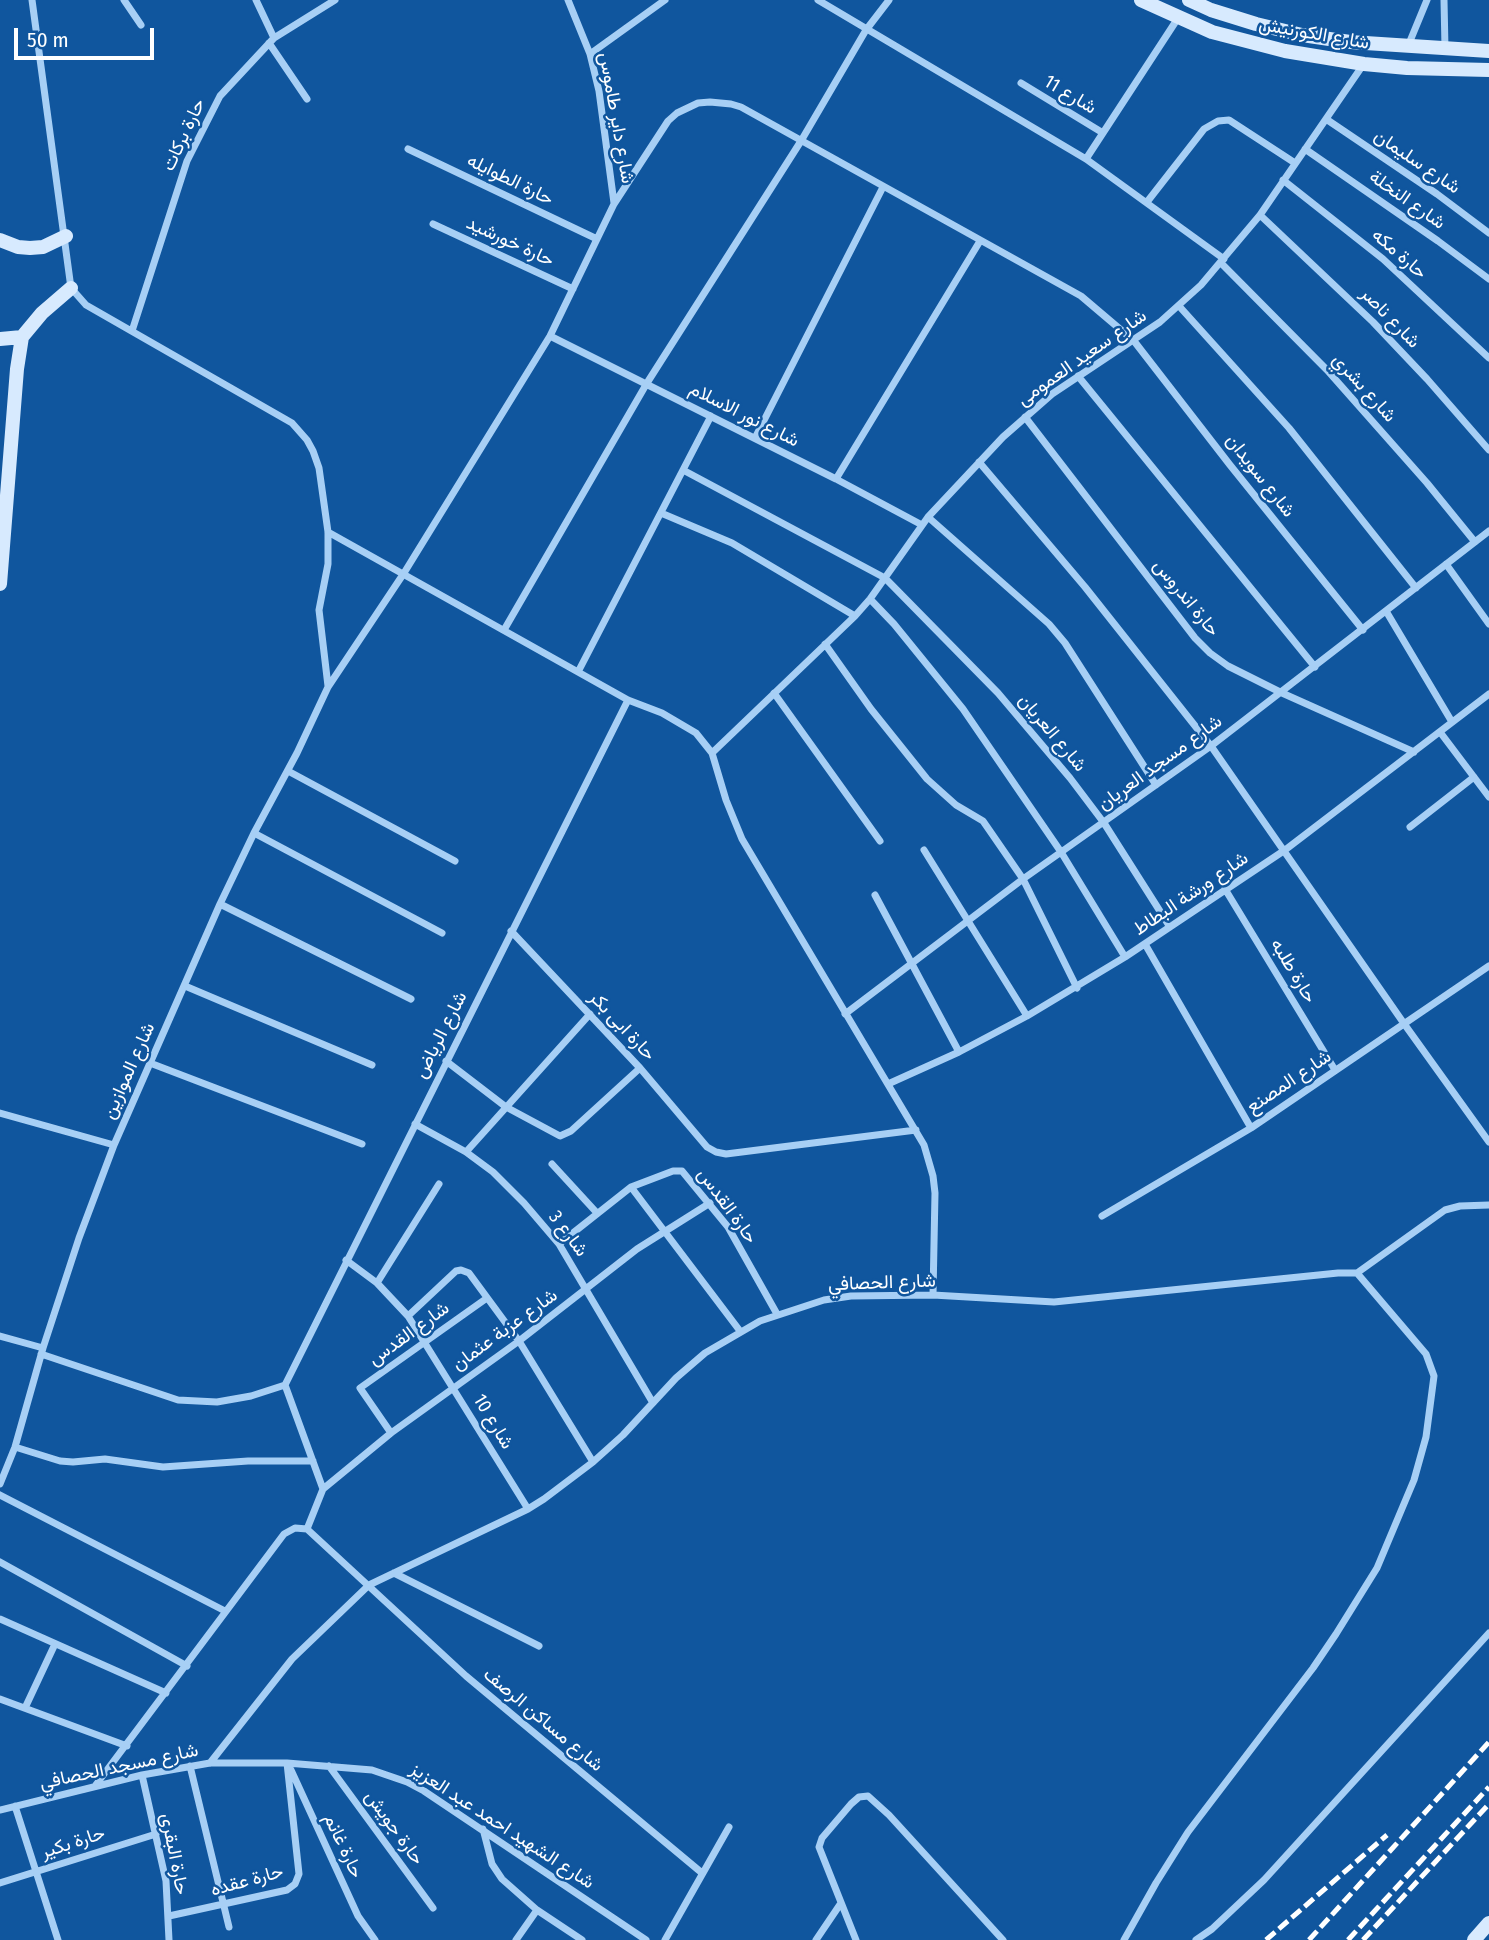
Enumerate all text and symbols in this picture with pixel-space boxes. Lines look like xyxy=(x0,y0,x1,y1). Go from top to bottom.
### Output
street label: شارع الكورنيش xyxy=(1257,13,1371,55)
scale bar xyxy=(18,14,158,58)
text: 50 m xyxy=(27,27,69,53)
street label: شارع داير طاموس xyxy=(593,51,639,185)
street label: شارع 11 xyxy=(1040,70,1100,120)
street label: حارة بركات xyxy=(157,95,211,175)
street label: شارع سليمان xyxy=(1369,125,1465,199)
street label: حارة الطوايله xyxy=(463,149,557,211)
street label: شارع النخلة xyxy=(1364,165,1450,235)
street label: حارة خورشيد xyxy=(462,212,558,272)
street label: حارة مكه xyxy=(1367,224,1431,284)
street label: شارع ناصر xyxy=(1355,283,1425,353)
street label: شارع سعيد العمومى xyxy=(1013,305,1151,411)
street label: شارع بشري xyxy=(1327,349,1401,427)
street label: شارع نور الاسلام xyxy=(685,378,803,452)
street label: شارع سويدان xyxy=(1220,430,1300,522)
street label: حارة اندروس xyxy=(1148,555,1224,641)
street label: شارع العريان xyxy=(1013,689,1091,777)
street label: شارع مسجد العريان xyxy=(1093,710,1227,816)
street label: شارع ورشة البطاط xyxy=(1129,847,1253,941)
street label: حارة طلبه xyxy=(1265,935,1321,1007)
street label: حارة ابى بكر xyxy=(584,986,660,1066)
street label: شارع الرياض xyxy=(409,988,473,1082)
street label: شارع الموازين xyxy=(98,1019,160,1123)
street label: شارع المصنع xyxy=(1242,1045,1336,1119)
street label: حارة القدس xyxy=(692,1164,762,1248)
street label: شارع 3 xyxy=(543,1207,593,1261)
street label: شارع الحصافي xyxy=(828,1270,936,1296)
street label: شارع عزبة عثمان xyxy=(448,1284,562,1376)
street label: شارع القدس xyxy=(364,1297,454,1371)
street label: شارع 10 xyxy=(468,1390,518,1454)
street label: شارع مساكن الرصف xyxy=(478,1663,608,1777)
street label: شارع مسجد الحصافي xyxy=(38,1739,200,1795)
street label: شارع الشهيد احمد عبد العزيز xyxy=(406,1758,598,1894)
street label: حارة جويش xyxy=(359,1786,429,1870)
street label: حارة غانم xyxy=(318,1810,368,1882)
street label: حارة البقرى xyxy=(155,1811,193,1897)
street label: حارة بكير xyxy=(38,1822,108,1864)
street label: حارة عقده xyxy=(208,1860,286,1902)

